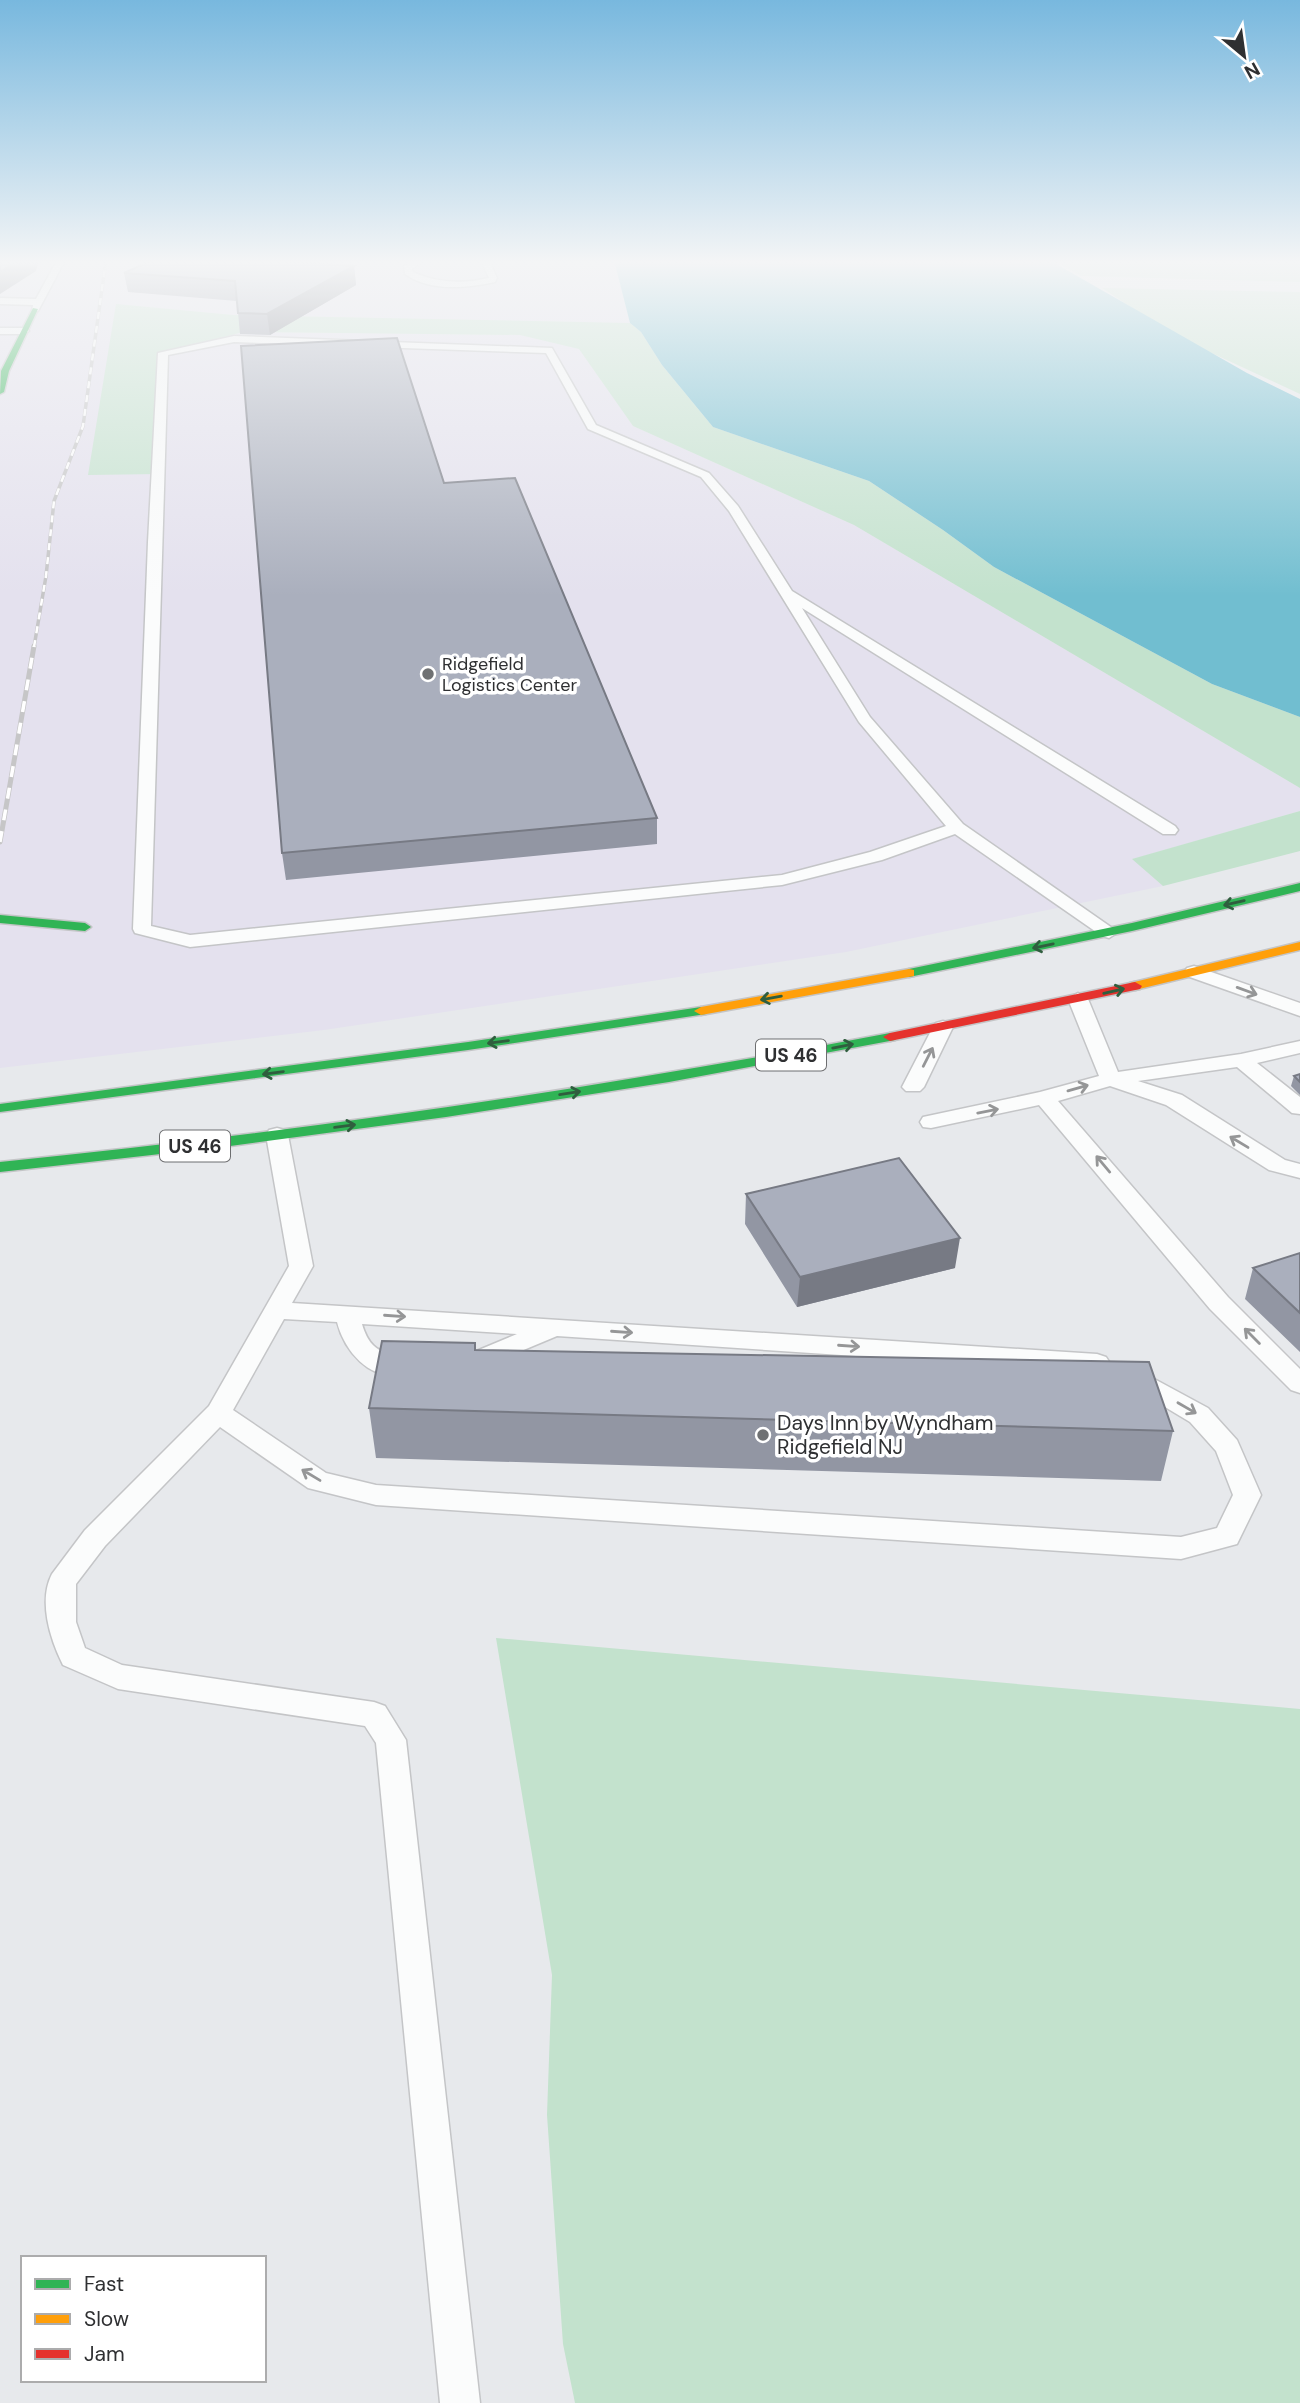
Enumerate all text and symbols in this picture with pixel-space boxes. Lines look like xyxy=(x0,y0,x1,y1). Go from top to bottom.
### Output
north arrow xyxy=(1209,21,1279,91)
text: N xyxy=(1240,56,1264,85)
place label: Ridgefield Logistics Center xyxy=(442,652,577,697)
marker: Ridgefield Logistics Center xyxy=(420,666,436,682)
one-way arrow xyxy=(1223,897,1246,910)
one-way arrow xyxy=(1032,940,1055,954)
one-way arrow xyxy=(1102,984,1125,997)
one-way arrow xyxy=(1236,986,1258,998)
one-way arrow xyxy=(760,992,783,1005)
one-way arrow xyxy=(487,1036,510,1049)
one-way arrow xyxy=(831,1039,854,1052)
road number: US 46 xyxy=(756,1040,826,1070)
one-way arrow xyxy=(921,1047,935,1068)
one-way arrow xyxy=(262,1066,284,1079)
one-way arrow xyxy=(1066,1081,1088,1094)
one-way arrow xyxy=(558,1086,581,1099)
one-way arrow xyxy=(976,1103,999,1117)
one-way arrow xyxy=(333,1119,356,1132)
road number: US 46 xyxy=(160,1130,230,1162)
one-way arrow xyxy=(1229,1135,1249,1149)
one-way arrow xyxy=(1095,1155,1111,1173)
one-way arrow xyxy=(383,1310,406,1323)
one-way arrow xyxy=(610,1326,633,1339)
one-way arrow xyxy=(1243,1327,1260,1344)
one-way arrow xyxy=(837,1340,860,1353)
one-way arrow xyxy=(1176,1402,1197,1415)
place label: Days Inn by Wyndham Ridgefield NJ xyxy=(777,1409,993,1461)
marker: Days Inn by Wyndham Ridgefield NJ xyxy=(755,1427,771,1443)
one-way arrow xyxy=(302,1468,322,1482)
legend xyxy=(21,2256,266,2382)
text: Fast xyxy=(84,2270,124,2298)
text: Slow xyxy=(84,2305,129,2333)
text: Jam xyxy=(84,2340,125,2368)

